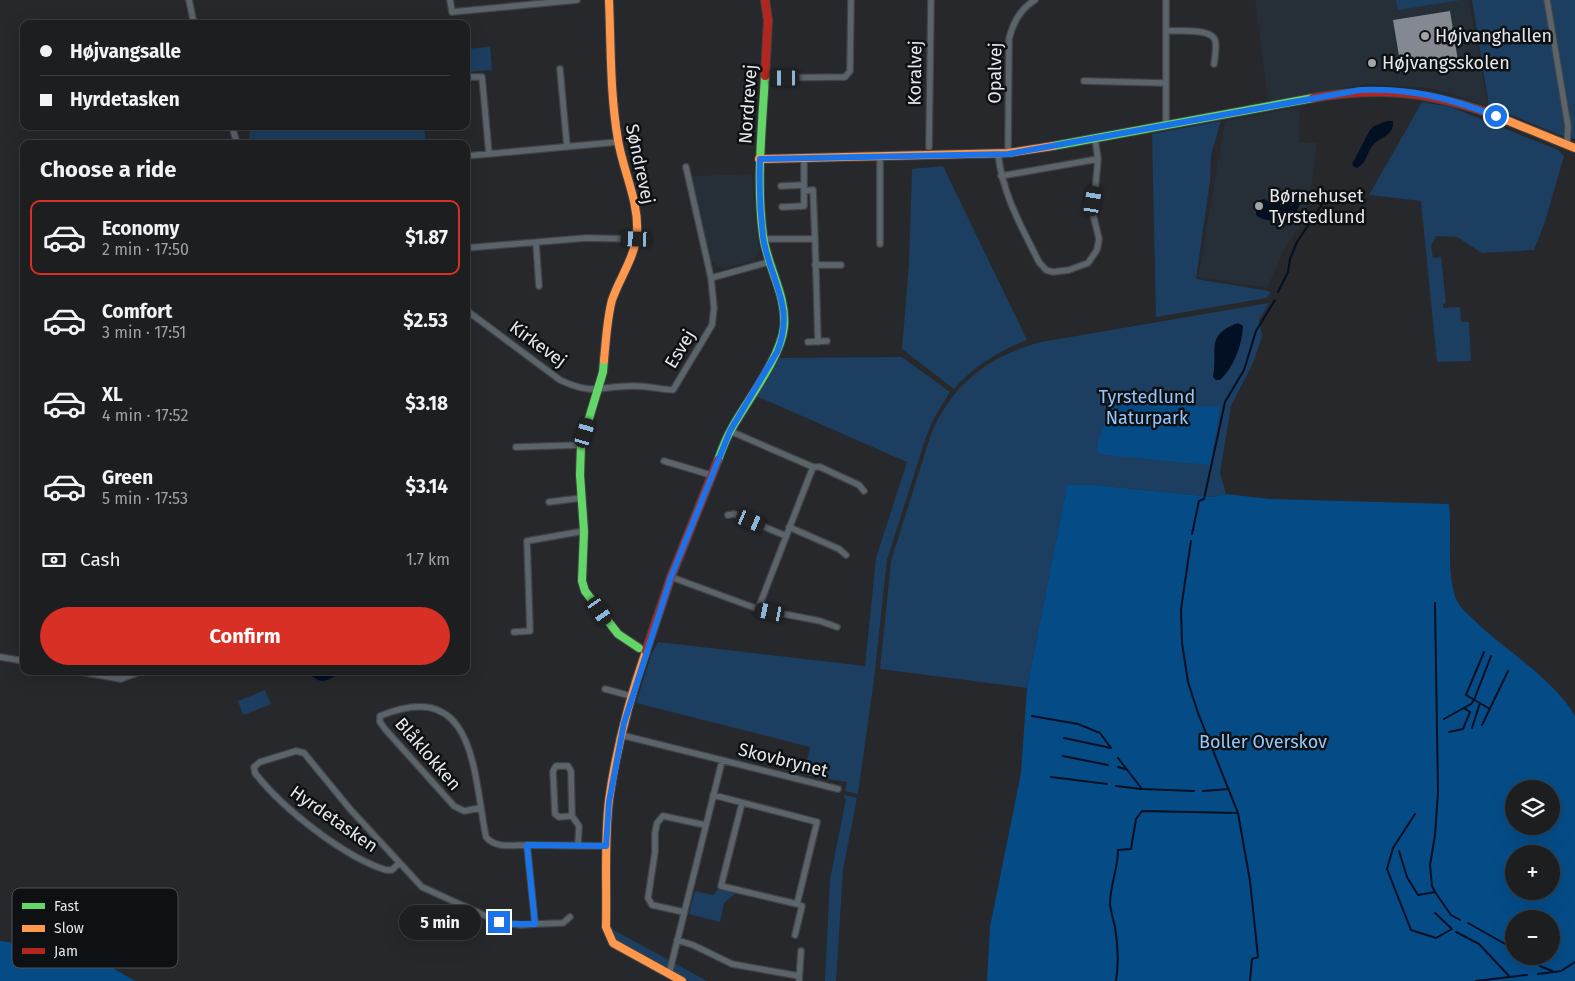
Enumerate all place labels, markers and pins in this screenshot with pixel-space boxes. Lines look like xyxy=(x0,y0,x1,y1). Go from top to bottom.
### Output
place label: Højvanghallen xyxy=(1435,25,1552,47)
marker: Højvanghallen xyxy=(1419,30,1431,42)
place label: Højvangsskolen xyxy=(1382,52,1510,74)
marker: Højvangsskolen xyxy=(1366,57,1378,69)
place label: Børnehuset Tyrstedlund xyxy=(1269,185,1365,228)
marker: Børnehuset Tyrstedlund xyxy=(1253,200,1265,212)

